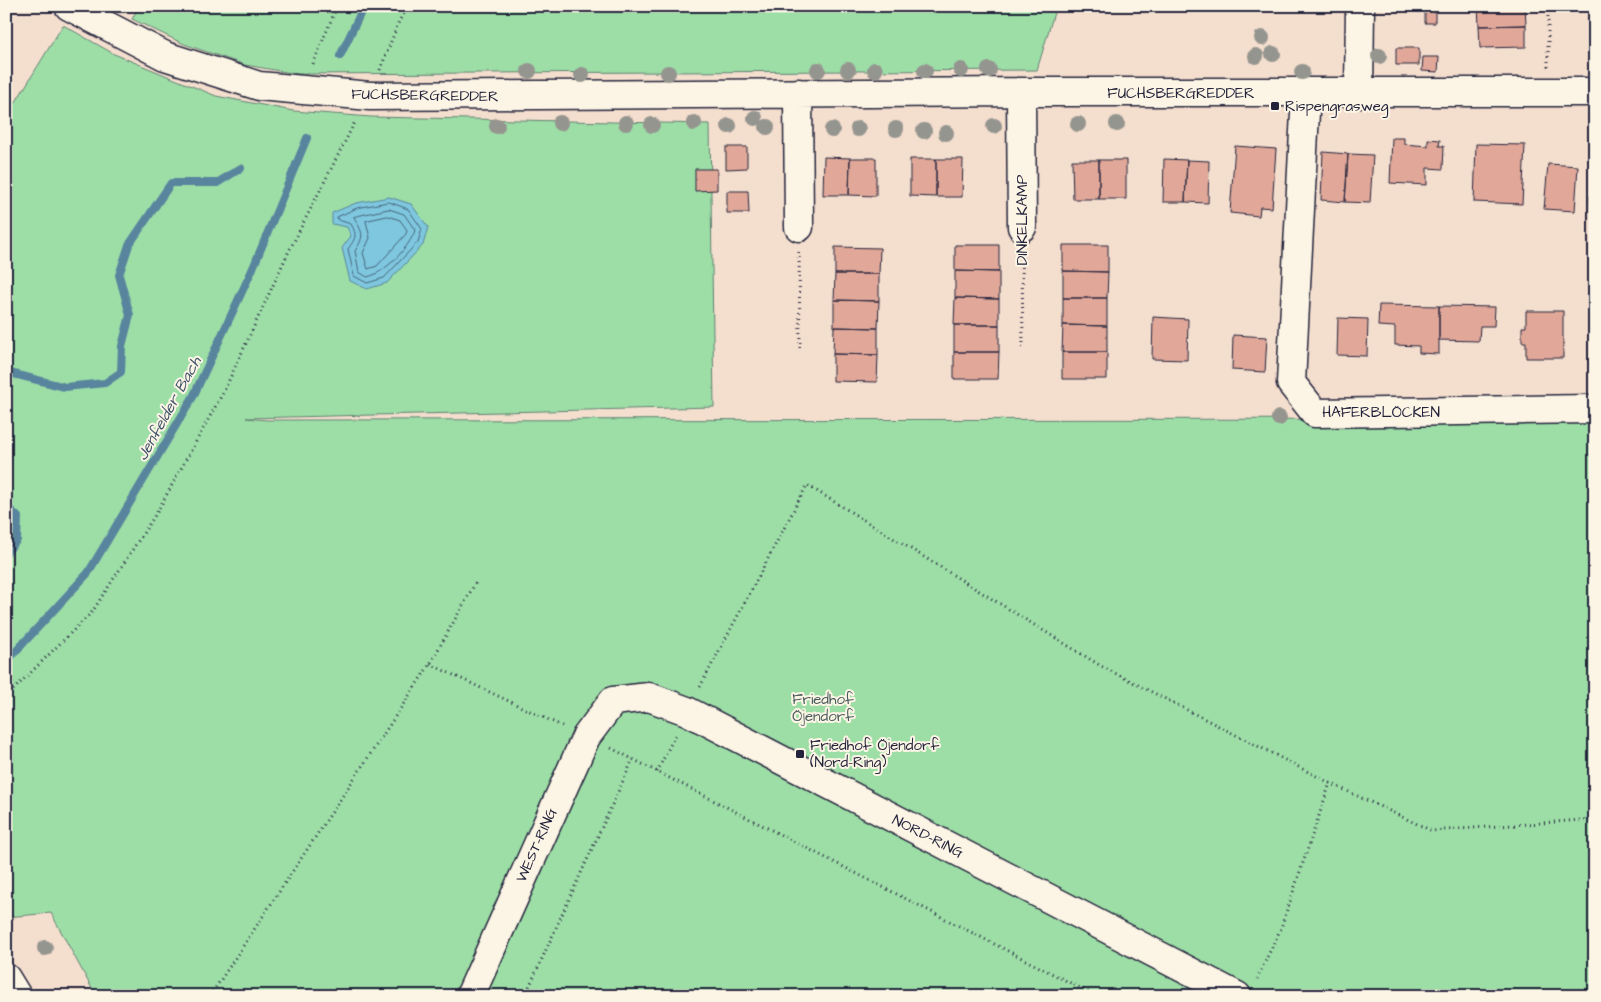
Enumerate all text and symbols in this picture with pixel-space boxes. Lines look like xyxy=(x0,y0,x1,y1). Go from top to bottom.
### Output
street label: FUCHSBERGREDDER xyxy=(1107,83,1255,104)
street label: FUCHSBERGREDDER xyxy=(351,84,499,107)
place label: Rispengrasweg xyxy=(1285,96,1389,118)
marker: Rispengrasweg xyxy=(1269,100,1281,112)
street label: DINKELKAMP xyxy=(1012,174,1033,265)
water label: Jenfelder Bach xyxy=(131,352,207,464)
street label: HAFERBLÖCKEN xyxy=(1322,402,1440,423)
park label: Friedhof Öjendorf xyxy=(792,689,854,727)
place label: Friedhof Öjendorf (Nord-Ring) xyxy=(810,735,939,774)
marker: Friedhof Öjendorf (Nord-Ring) xyxy=(794,748,806,760)
street label: WEST-RING xyxy=(511,804,562,886)
street label: NORD-RING xyxy=(889,810,968,864)

